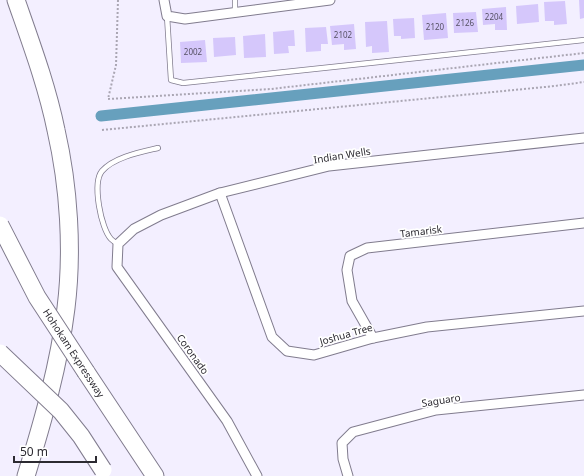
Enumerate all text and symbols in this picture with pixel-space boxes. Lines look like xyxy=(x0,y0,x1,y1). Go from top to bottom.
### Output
house number: 2204 xyxy=(485,11,504,22)
house number: 2126 xyxy=(456,17,475,28)
house number: 2120 xyxy=(426,21,445,32)
house number: 2102 xyxy=(334,29,353,40)
house number: 2002 xyxy=(184,46,203,57)
street label: Indian Wells xyxy=(313,144,372,166)
street label: Tamarisk xyxy=(399,221,443,241)
street label: Hohokam Expressway xyxy=(40,306,108,401)
street label: Joshua Tree xyxy=(317,320,374,349)
street label: Coronado xyxy=(174,331,212,377)
street label: Saguaro xyxy=(421,390,461,410)
scale bar xyxy=(14,438,96,464)
text: 50 m xyxy=(20,443,48,460)

